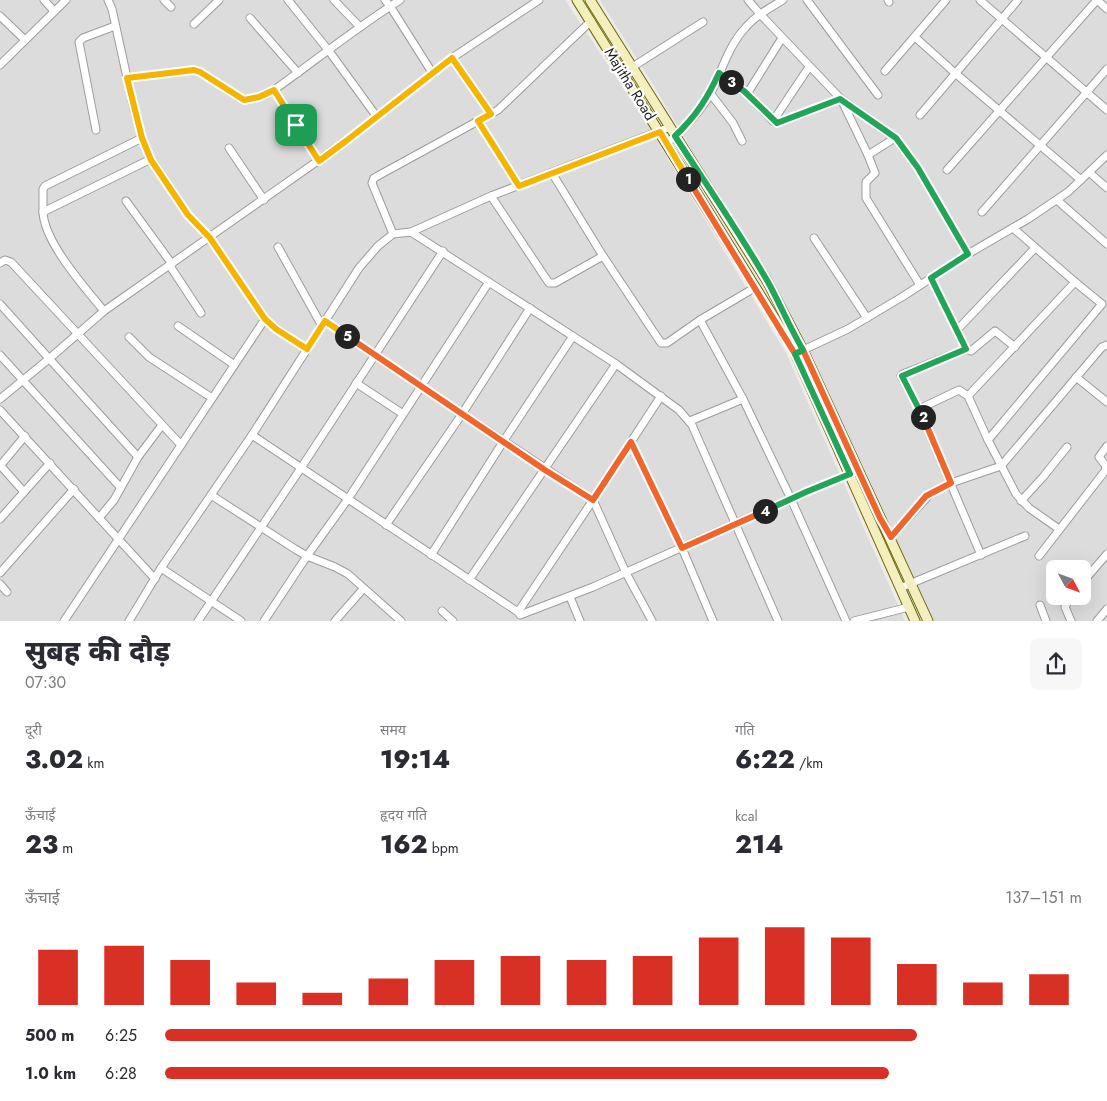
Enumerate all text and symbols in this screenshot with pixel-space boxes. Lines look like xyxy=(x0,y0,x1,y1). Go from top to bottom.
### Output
street label: Majitha Road xyxy=(599,43,661,125)
pin: 3 xyxy=(718,70,744,94)
text: 3 xyxy=(727,72,736,92)
pin xyxy=(275,104,317,146)
icon: arrive xyxy=(282,111,310,139)
pin: 1 xyxy=(676,166,700,192)
text: 1 xyxy=(685,169,692,189)
pin: 5 xyxy=(334,324,360,348)
text: 5 xyxy=(343,326,352,346)
pin: 2 xyxy=(910,404,936,430)
text: 2 xyxy=(919,407,928,427)
pin: 4 xyxy=(752,498,778,524)
text: 4 xyxy=(761,501,770,521)
north arrow xyxy=(1046,560,1091,605)
map controls xyxy=(1046,560,1091,605)
text: सुबह की दौड़ xyxy=(25,631,170,672)
button: share xyxy=(1030,638,1082,690)
text: 07:30 xyxy=(25,671,66,694)
text: दूरी xyxy=(25,720,42,740)
text: समय xyxy=(380,720,406,740)
text: गति xyxy=(735,720,755,740)
text: 3.02 xyxy=(25,741,83,777)
text: 19:14 xyxy=(380,741,450,777)
text: 6:22 xyxy=(735,741,795,777)
text: km xyxy=(83,753,104,773)
text: /km xyxy=(795,753,823,773)
text: ऊँचाई xyxy=(25,805,55,825)
text: हृदय गति xyxy=(380,805,427,825)
text: kcal xyxy=(735,806,758,826)
text: 23 xyxy=(25,826,58,862)
text: 162 xyxy=(380,826,428,862)
text: 214 xyxy=(735,826,784,862)
text: m xyxy=(58,838,73,858)
text: bpm xyxy=(428,838,459,858)
text: ऊँचाई xyxy=(25,886,60,909)
text: 137–151 m xyxy=(1005,886,1082,909)
text: 500 m xyxy=(25,1024,74,1047)
text: 6:25 xyxy=(105,1024,137,1047)
text: 1.0 km xyxy=(25,1062,76,1085)
text: 6:28 xyxy=(105,1062,137,1085)

